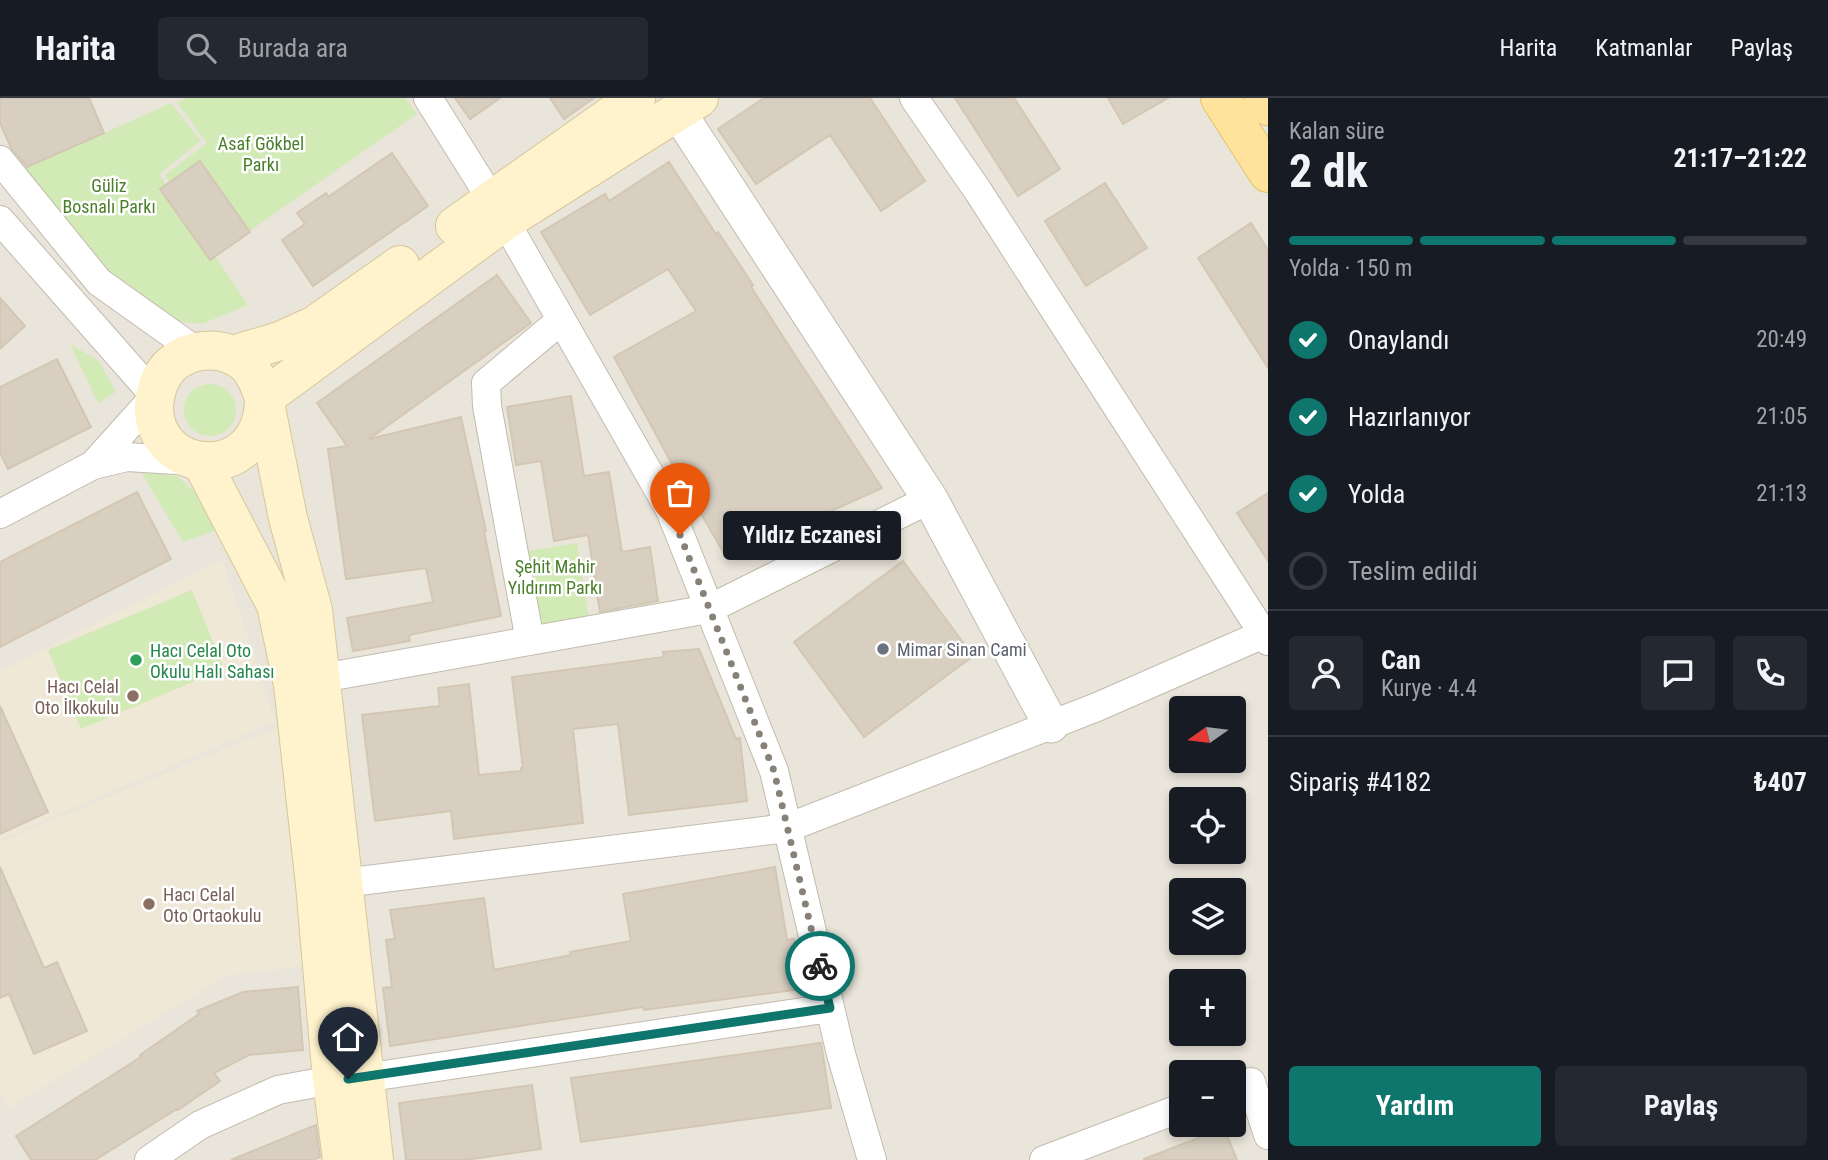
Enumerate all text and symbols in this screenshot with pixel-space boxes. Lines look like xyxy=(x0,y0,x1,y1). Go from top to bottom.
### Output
search box xyxy=(158,17,648,80)
text: Harita xyxy=(35,29,116,68)
icon: search xyxy=(182,29,220,67)
text: Burada ara xyxy=(238,33,348,63)
text: Harita xyxy=(1500,34,1557,62)
text: Katmanlar xyxy=(1595,34,1693,62)
text: Paylaş xyxy=(1731,34,1793,62)
text: Kalan süre xyxy=(1289,118,1384,145)
park label: Asaf Gökbel Parkı xyxy=(218,133,304,175)
text: 21:17–21:22 xyxy=(1673,143,1807,173)
text: 2 dk xyxy=(1289,144,1368,198)
park label: Güliz Bosnalı Parkı xyxy=(62,175,156,217)
text: Yolda · 150 m xyxy=(1289,255,1412,282)
icon: check xyxy=(1289,321,1327,359)
text: Onaylandı xyxy=(1348,325,1449,355)
text: 20:49 xyxy=(1756,326,1807,353)
icon: check xyxy=(1289,398,1327,436)
text: Hazırlanıyor xyxy=(1348,402,1471,432)
text: 21:05 xyxy=(1756,403,1807,430)
pin xyxy=(650,463,710,535)
icon: bag xyxy=(661,474,699,512)
icon: check xyxy=(1289,475,1327,513)
text: Yolda xyxy=(1348,479,1405,509)
text: 21:13 xyxy=(1756,480,1807,507)
callout: Yıldız Eczanesi xyxy=(722,510,900,560)
text: Yıldız Eczanesi xyxy=(743,522,881,549)
park label: Şehit Mahir Yıldırım Parkı xyxy=(508,556,602,598)
text: Teslim edildi xyxy=(1348,556,1478,586)
button: person xyxy=(1289,636,1363,710)
button: chat xyxy=(1641,636,1715,710)
button: phone xyxy=(1733,636,1807,710)
place label: Mimar Sinan Cami xyxy=(897,639,1027,660)
place label: Hacı Celal Oto Okulu Halı Sahası xyxy=(150,640,275,682)
marker: Mimar Sinan Cami xyxy=(875,641,891,657)
text: Can xyxy=(1381,645,1421,675)
marker: Hacı Celal Oto Okulu Halı Sahası xyxy=(128,652,144,668)
text: Kurye · 4.4 xyxy=(1381,675,1477,702)
place label: Hacı Celal Oto İlkokulu xyxy=(34,676,119,718)
marker: Hacı Celal Oto İlkokulu xyxy=(125,688,141,704)
north arrow xyxy=(1169,696,1246,774)
map controls xyxy=(1169,696,1246,1137)
text: Sipariş #4182 xyxy=(1289,767,1431,797)
text: ₺407 xyxy=(1754,767,1807,797)
button: locate xyxy=(1169,787,1246,864)
button: layers xyxy=(1169,878,1246,955)
place label: Hacı Celal Oto Ortaokulu xyxy=(163,884,262,926)
marker: Hacı Celal Oto Ortaokulu xyxy=(141,896,157,912)
courier xyxy=(785,931,855,1001)
icon: bike xyxy=(801,947,839,985)
button: + xyxy=(1169,969,1246,1046)
pin xyxy=(318,1007,378,1079)
icon: home xyxy=(329,1018,367,1056)
button: − xyxy=(1169,1060,1246,1137)
button: Yardım xyxy=(1289,1066,1541,1146)
button: Paylaş xyxy=(1555,1066,1807,1146)

